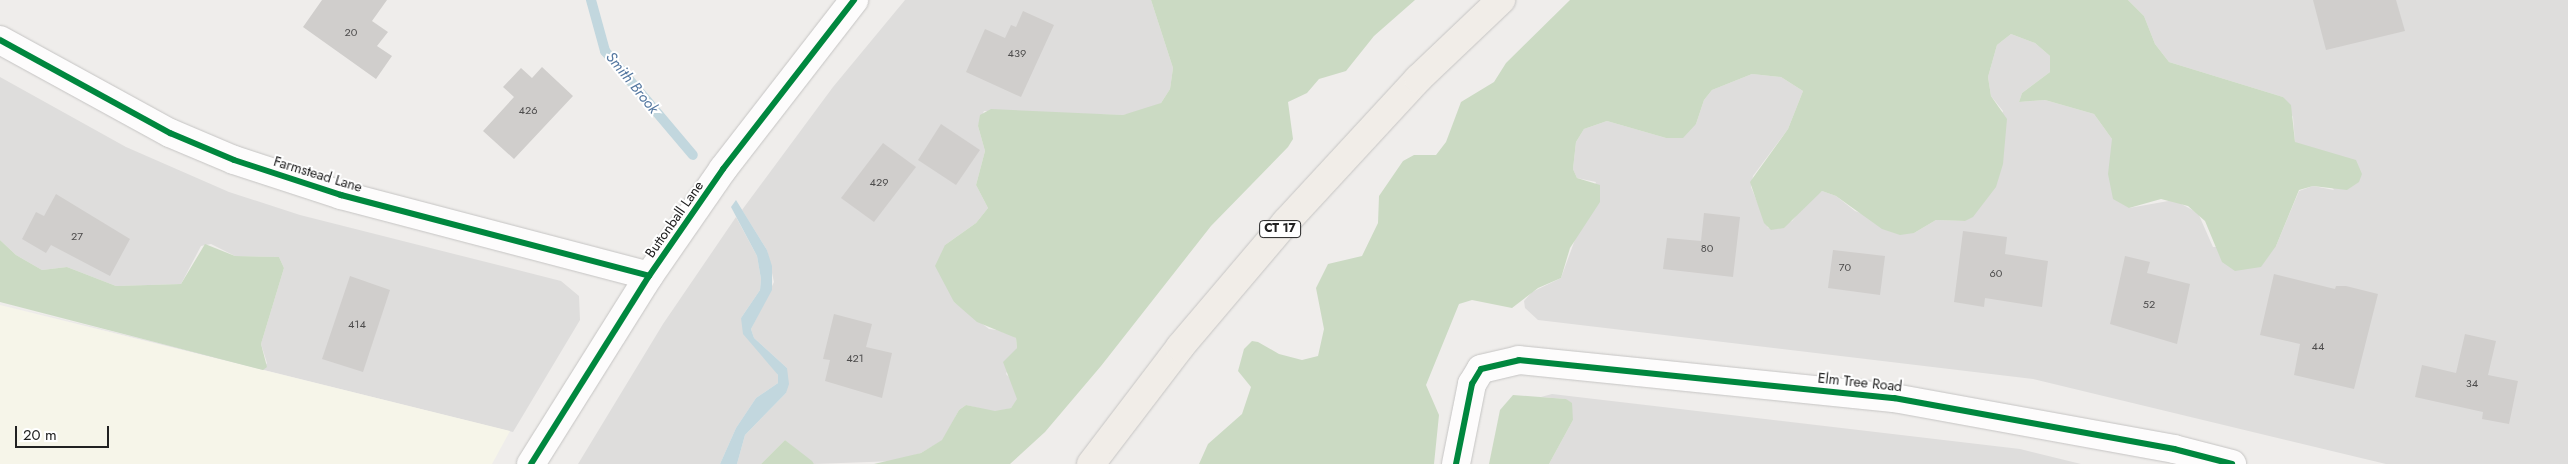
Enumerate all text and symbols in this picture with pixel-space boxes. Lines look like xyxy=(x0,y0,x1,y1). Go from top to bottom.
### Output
house number: 20 xyxy=(345,25,357,39)
house number: 439 xyxy=(1008,46,1026,60)
water label: Smith Brook xyxy=(602,49,662,117)
house number: 426 xyxy=(518,103,538,117)
street label: Farmstead Lane xyxy=(272,153,364,195)
house number: 429 xyxy=(869,175,889,189)
street label: Buttonball Lane xyxy=(641,177,707,261)
road number: CT 17 xyxy=(1259,220,1301,238)
house number: 27 xyxy=(71,229,83,243)
house number: 80 xyxy=(1701,241,1713,255)
house number: 70 xyxy=(1839,260,1851,274)
house number: 60 xyxy=(1990,266,2002,280)
house number: 52 xyxy=(2143,297,2155,311)
house number: 414 xyxy=(348,317,366,331)
house number: 44 xyxy=(2312,339,2324,353)
house number: 421 xyxy=(846,351,864,365)
street label: Elm Tree Road xyxy=(1817,369,1903,395)
house number: 34 xyxy=(2466,376,2478,390)
scale bar xyxy=(18,416,111,448)
text: 20 m xyxy=(23,424,57,446)

